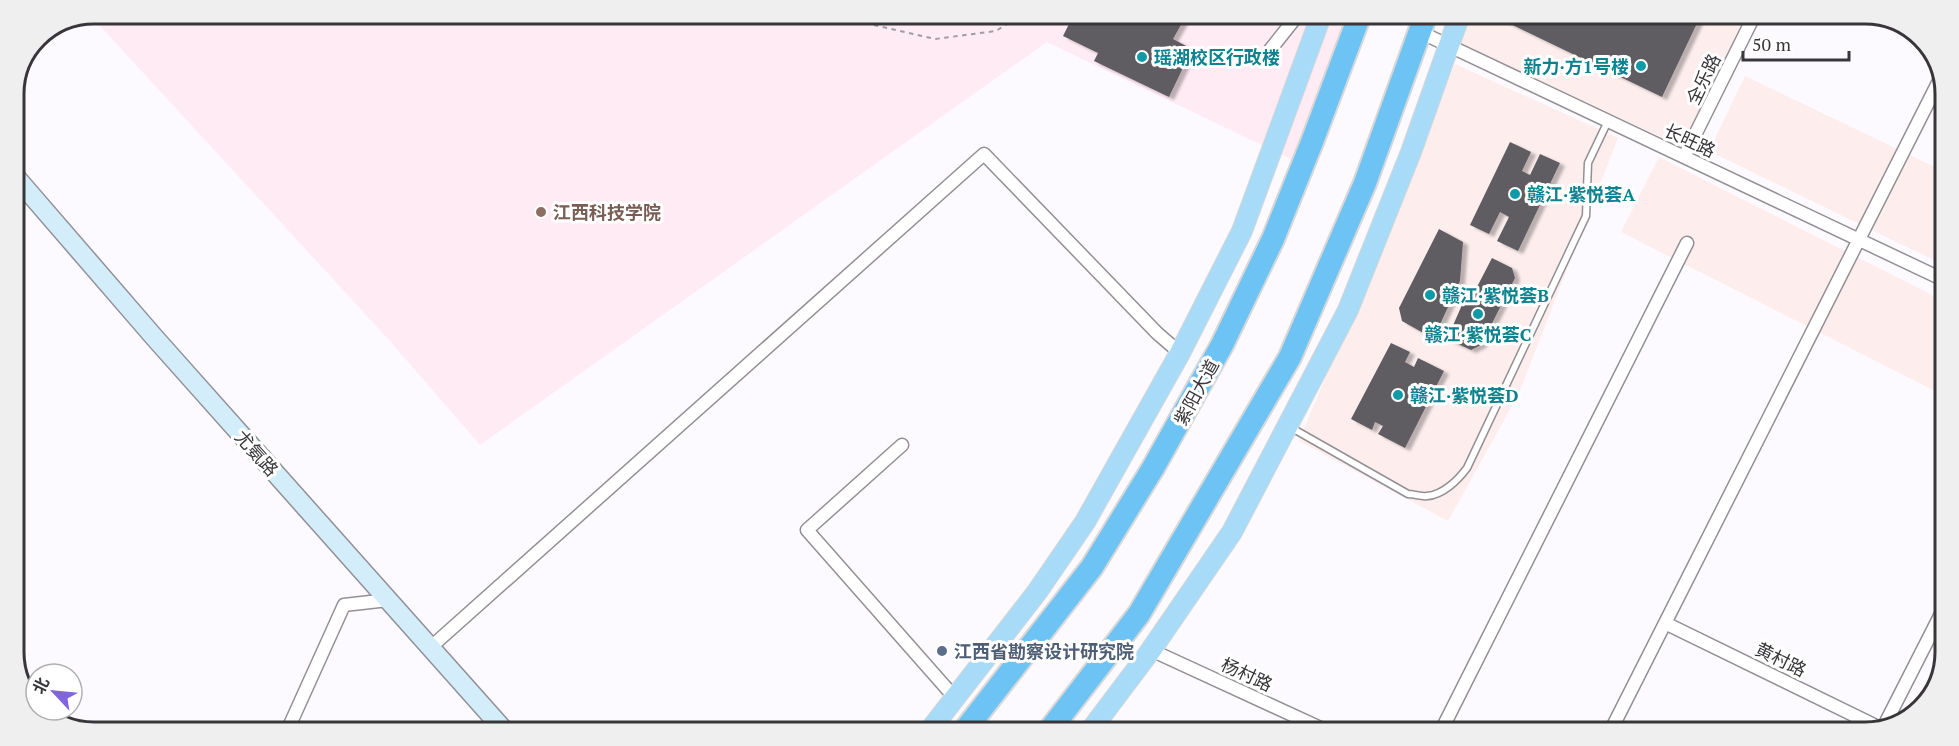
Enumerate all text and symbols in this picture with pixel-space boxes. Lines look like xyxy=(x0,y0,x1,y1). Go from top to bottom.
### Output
scale bar xyxy=(1743,24,1850,62)
text: 50 m xyxy=(1752,32,1792,56)
place label: 瑶湖校区行政楼 xyxy=(1154,45,1280,69)
street label: 全乐路 xyxy=(1680,49,1726,109)
marker: 瑶湖校区行政楼 xyxy=(1135,50,1149,64)
place label: 新力·方1号楼 xyxy=(1524,54,1629,78)
marker: 新力·方1号楼 xyxy=(1634,59,1648,73)
street label: 长旺路 xyxy=(1660,118,1720,162)
place label: 赣江·紫悦荟A xyxy=(1527,182,1636,206)
marker: 赣江·紫悦荟A xyxy=(1508,187,1522,201)
place label: 江西科技学院 xyxy=(553,200,661,224)
marker: 江西科技学院 xyxy=(534,205,548,219)
place label: 赣江·紫悦荟B xyxy=(1442,283,1549,307)
marker: 赣江·紫悦荟B xyxy=(1423,288,1437,302)
marker: 赣江·紫悦荟C xyxy=(1471,307,1485,321)
place label: 赣江·紫悦荟C xyxy=(1424,322,1532,346)
street label: 紫阳大道 xyxy=(1168,355,1224,429)
place label: 赣江·紫悦荟D xyxy=(1410,383,1519,407)
marker: 赣江·紫悦荟D xyxy=(1391,388,1405,402)
street label: 尤氨路 xyxy=(230,425,284,481)
street label: 黄村路 xyxy=(1751,636,1811,682)
place label: 江西省勘察设计研究院 xyxy=(954,639,1134,663)
marker: 江西省勘察设计研究院 xyxy=(935,644,949,658)
street label: 杨村路 xyxy=(1217,652,1277,696)
north arrow xyxy=(24,662,84,722)
text: 北 xyxy=(27,673,54,697)

